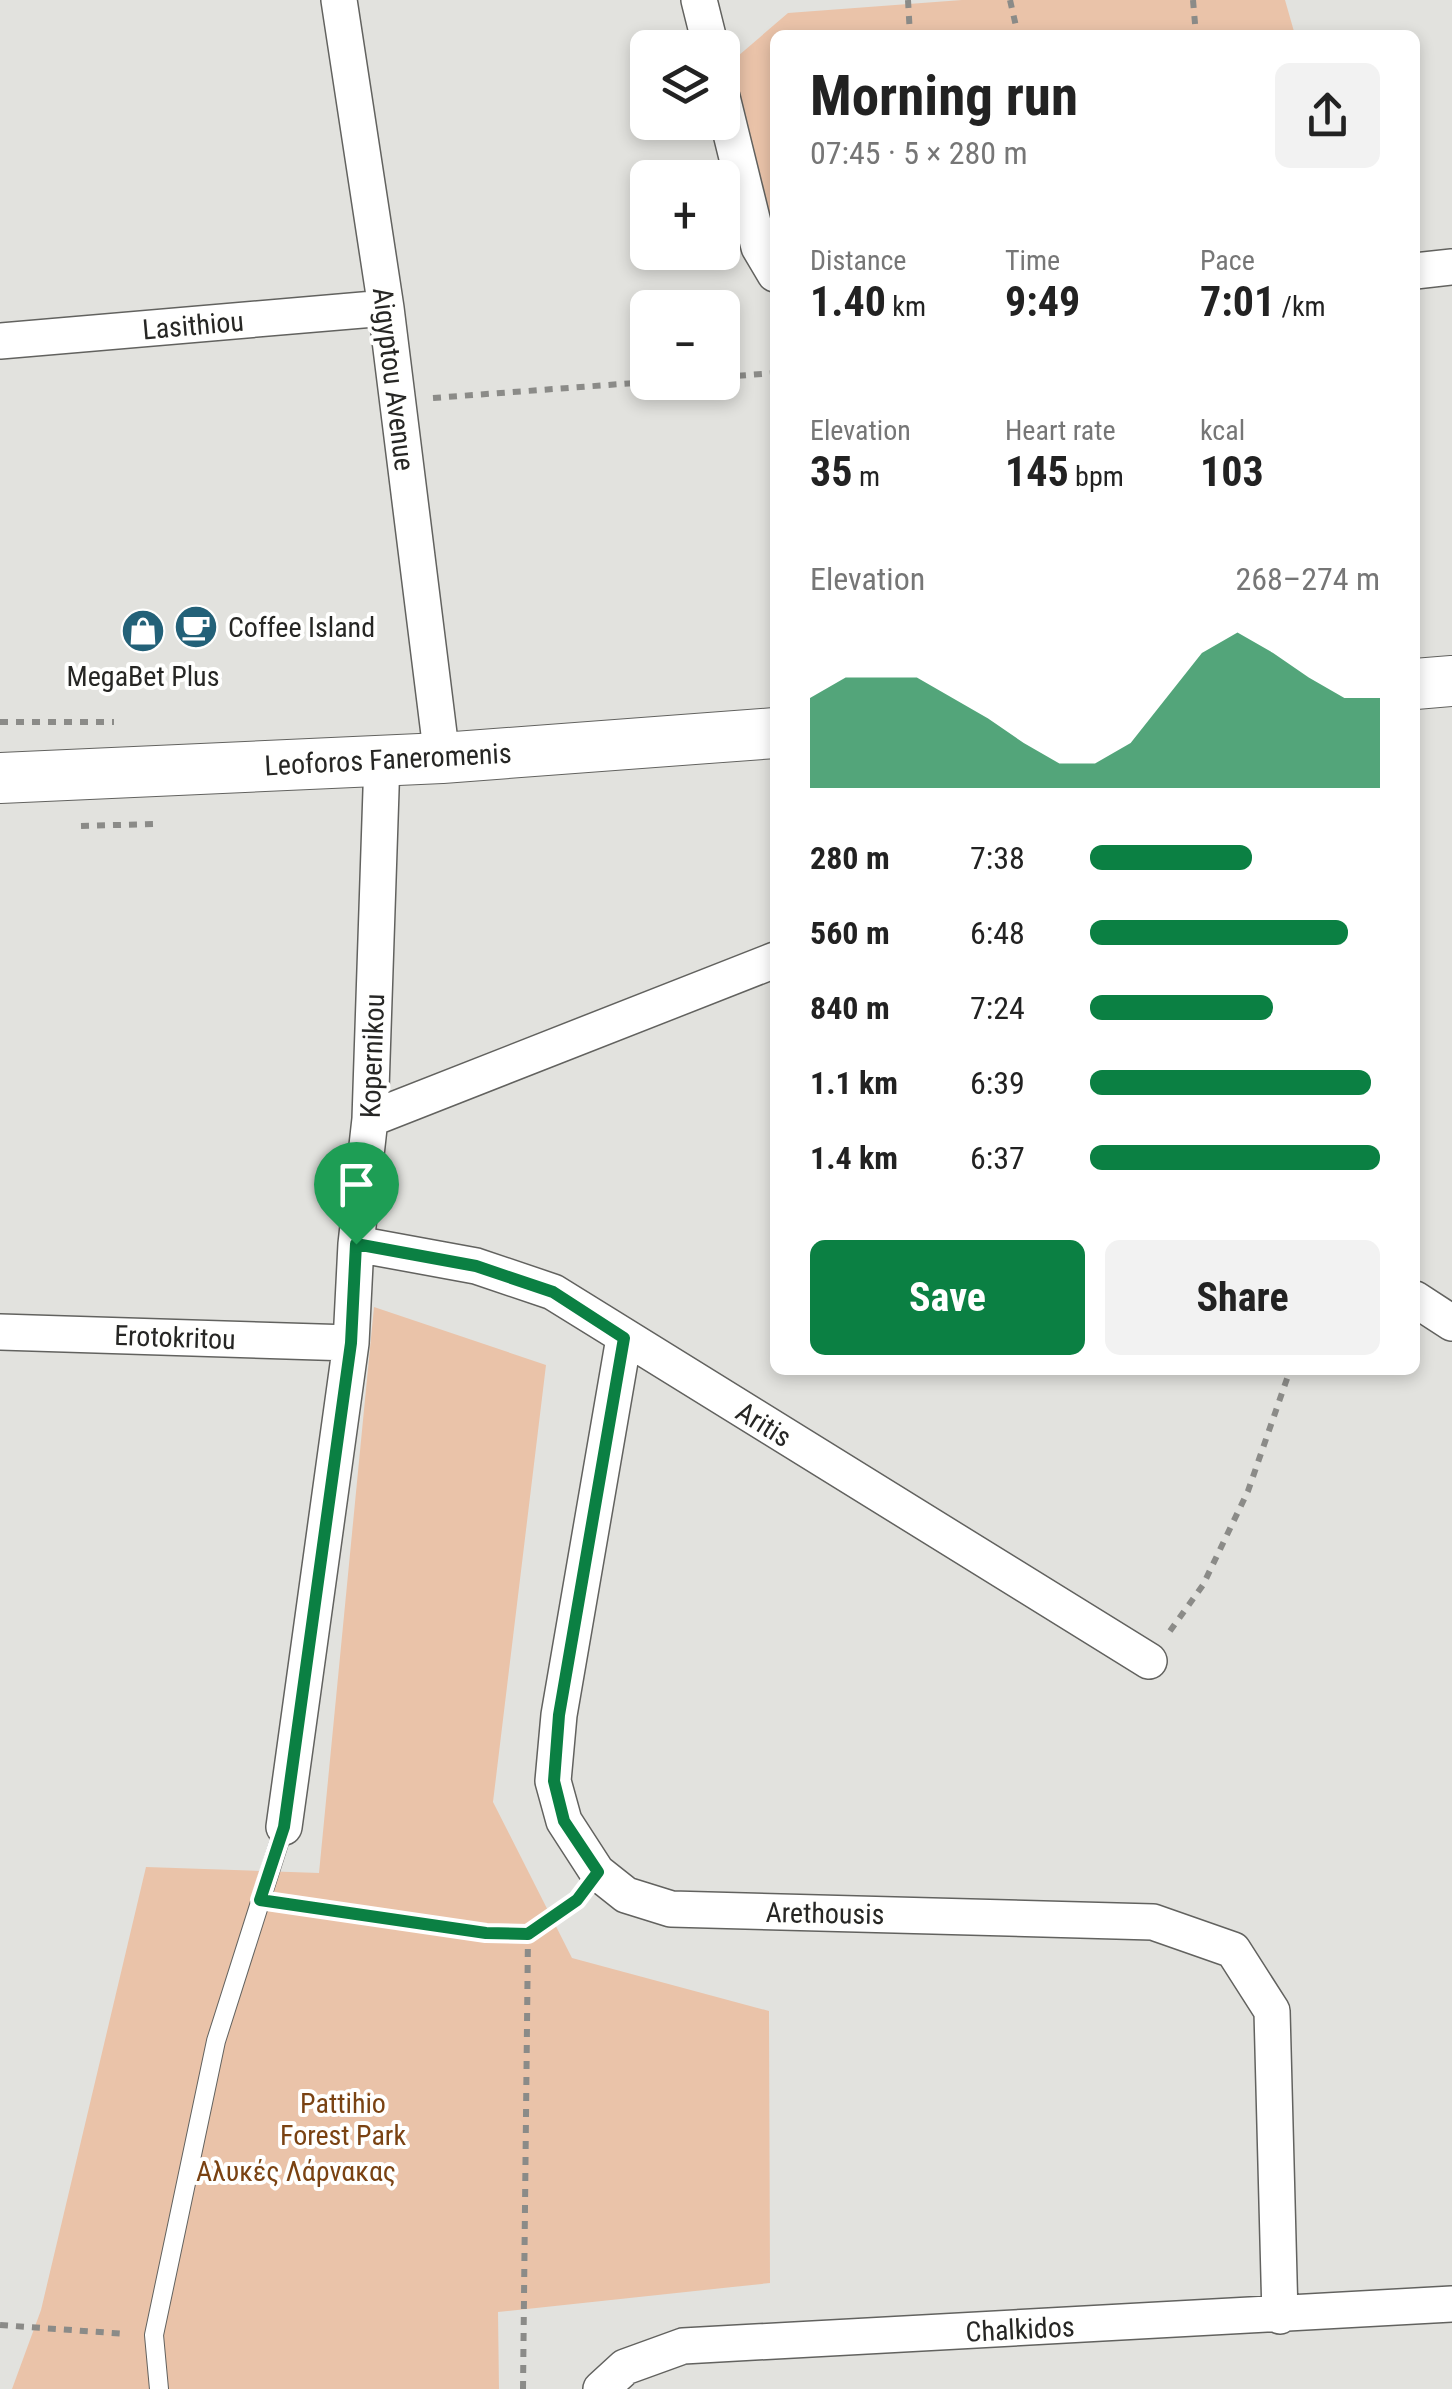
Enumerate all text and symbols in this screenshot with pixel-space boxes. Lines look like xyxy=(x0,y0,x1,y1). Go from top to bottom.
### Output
map controls xyxy=(630,30,740,400)
button: layers xyxy=(630,30,740,140)
button: share xyxy=(1275,63,1380,168)
text: Morning run xyxy=(810,64,1078,128)
text: 07:45 · 5 × 280 m xyxy=(810,134,1028,172)
button: + xyxy=(630,160,740,270)
text: Distance xyxy=(810,244,907,277)
text: Time xyxy=(1005,244,1060,277)
text: Pace xyxy=(1200,244,1255,277)
text: 1.40 xyxy=(810,277,886,326)
text: 9:49 xyxy=(1005,277,1080,326)
text: 7:01 xyxy=(1200,277,1275,326)
street label: Aigyptou Avenue xyxy=(366,285,421,473)
button: − xyxy=(630,290,740,400)
text: km xyxy=(886,290,926,323)
text: /km xyxy=(1275,290,1326,323)
street label: Lasithiou xyxy=(141,305,245,346)
text: Elevation xyxy=(810,414,911,447)
text: Heart rate xyxy=(1005,414,1116,447)
text: kcal xyxy=(1200,414,1245,447)
text: 35 xyxy=(810,447,852,496)
text: 145 xyxy=(1005,447,1069,496)
text: 103 xyxy=(1200,447,1264,496)
text: m xyxy=(852,460,880,493)
text: bpm xyxy=(1069,460,1124,493)
text: Elevation xyxy=(810,560,925,598)
text: 268–274 m xyxy=(1235,560,1380,598)
cafe icon: Coffee Island xyxy=(173,604,219,650)
shop icon: MegaBet Plus xyxy=(120,608,166,654)
place label: Coffee Island xyxy=(228,611,375,644)
place label: MegaBet Plus xyxy=(67,660,219,693)
street label: Leoforos Faneromenis xyxy=(264,737,512,782)
text: 280 m xyxy=(810,839,890,877)
text: 7:38 xyxy=(970,839,1025,877)
text: 560 m xyxy=(810,914,890,952)
text: 6:48 xyxy=(970,914,1025,952)
text: 840 m xyxy=(810,989,890,1027)
text: 7:24 xyxy=(970,989,1025,1027)
street label: Kopernikou xyxy=(354,993,391,1119)
text: 1.1 km xyxy=(810,1064,898,1102)
text: 6:39 xyxy=(970,1064,1025,1102)
text: 1.4 km xyxy=(810,1139,898,1177)
text: 6:37 xyxy=(970,1139,1025,1177)
pin xyxy=(314,1142,399,1245)
icon: arrive xyxy=(329,1157,384,1212)
button: Save xyxy=(810,1240,1085,1355)
button: Share xyxy=(1105,1240,1380,1355)
street label: Erotokritou xyxy=(114,1319,236,1356)
street label: Aritis xyxy=(730,1395,797,1454)
street label: Arethousis xyxy=(765,1896,885,1931)
park label: Pattihio Forest Park xyxy=(280,2087,406,2152)
park label: Αλυκές Λάρνακας xyxy=(196,2155,396,2188)
street label: Chalkidos xyxy=(965,2310,1075,2349)

